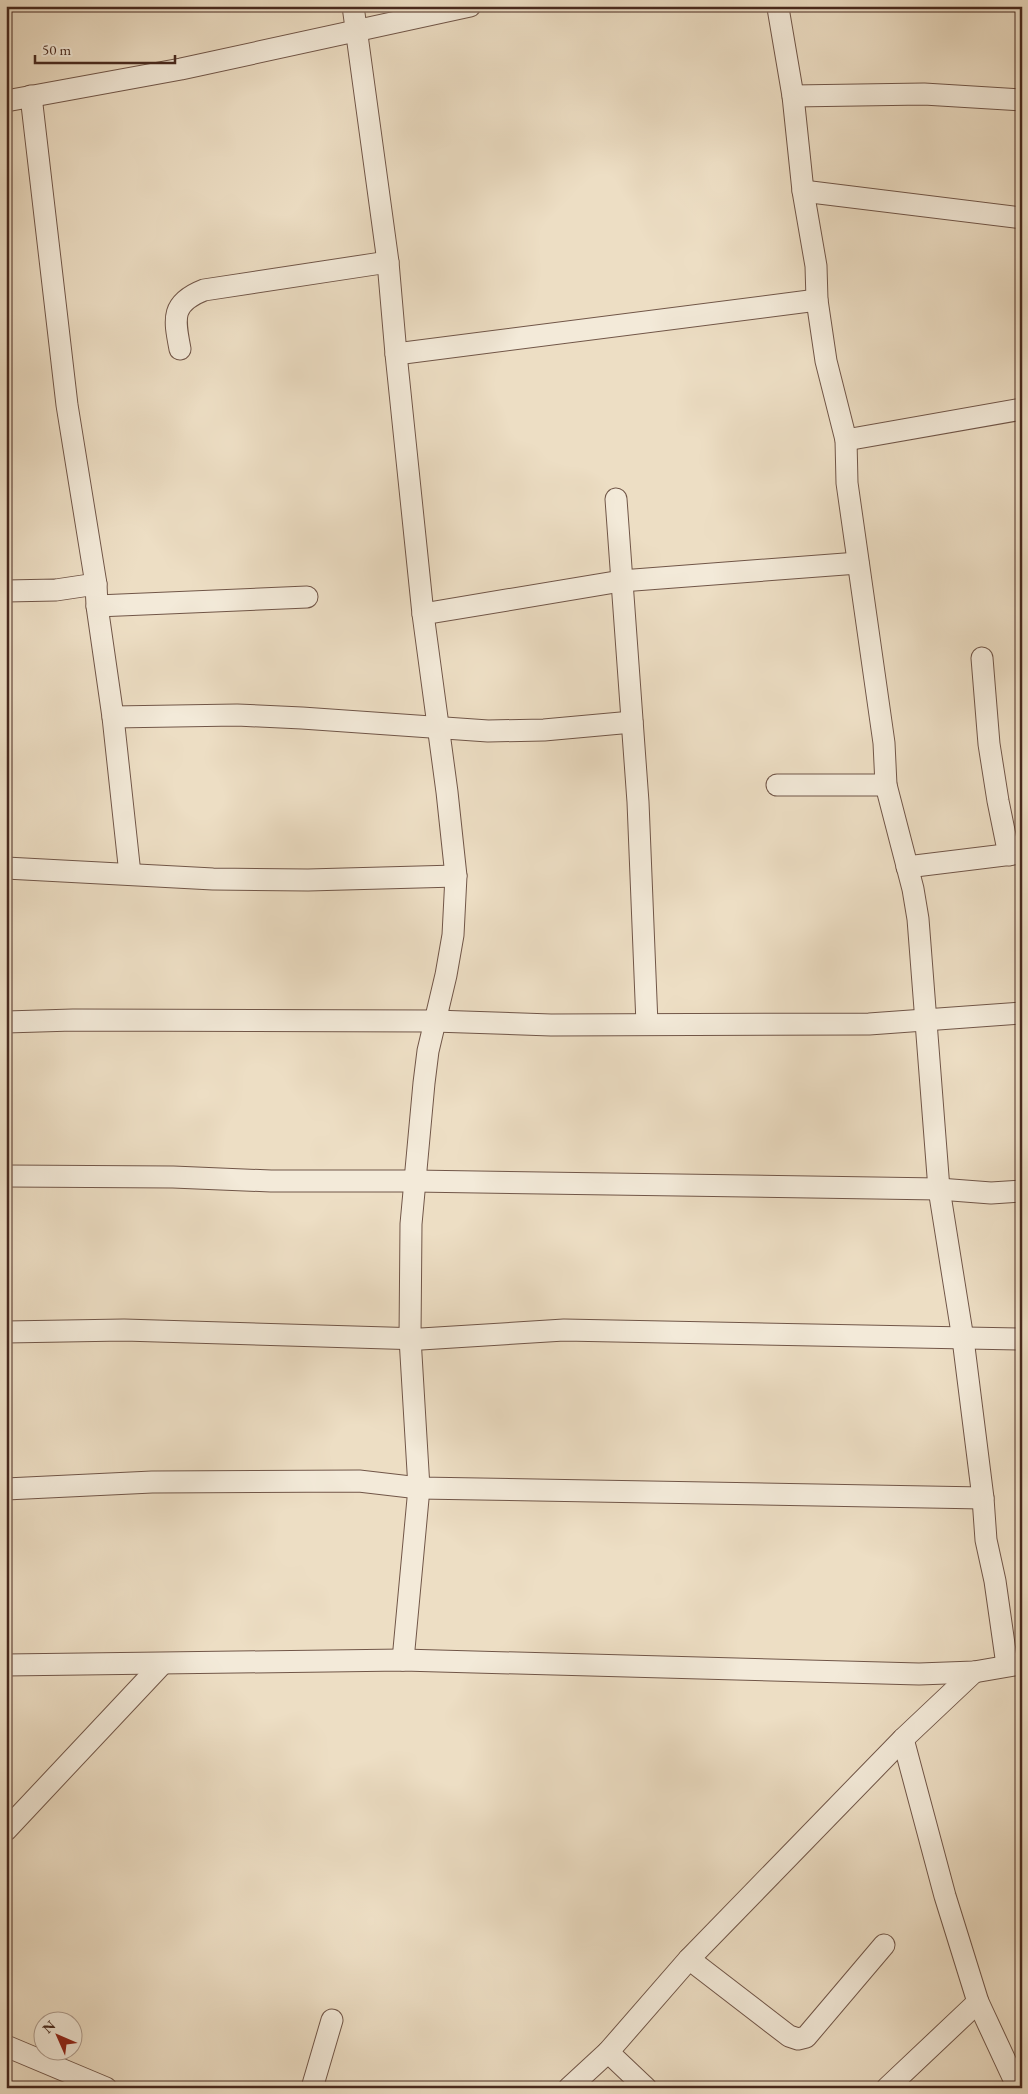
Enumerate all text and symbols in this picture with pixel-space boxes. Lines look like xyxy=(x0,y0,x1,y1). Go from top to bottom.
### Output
scale bar xyxy=(35,32,175,64)
text: 50 m xyxy=(42,40,71,59)
north arrow xyxy=(32,2012,82,2062)
text: N xyxy=(38,2016,60,2037)

